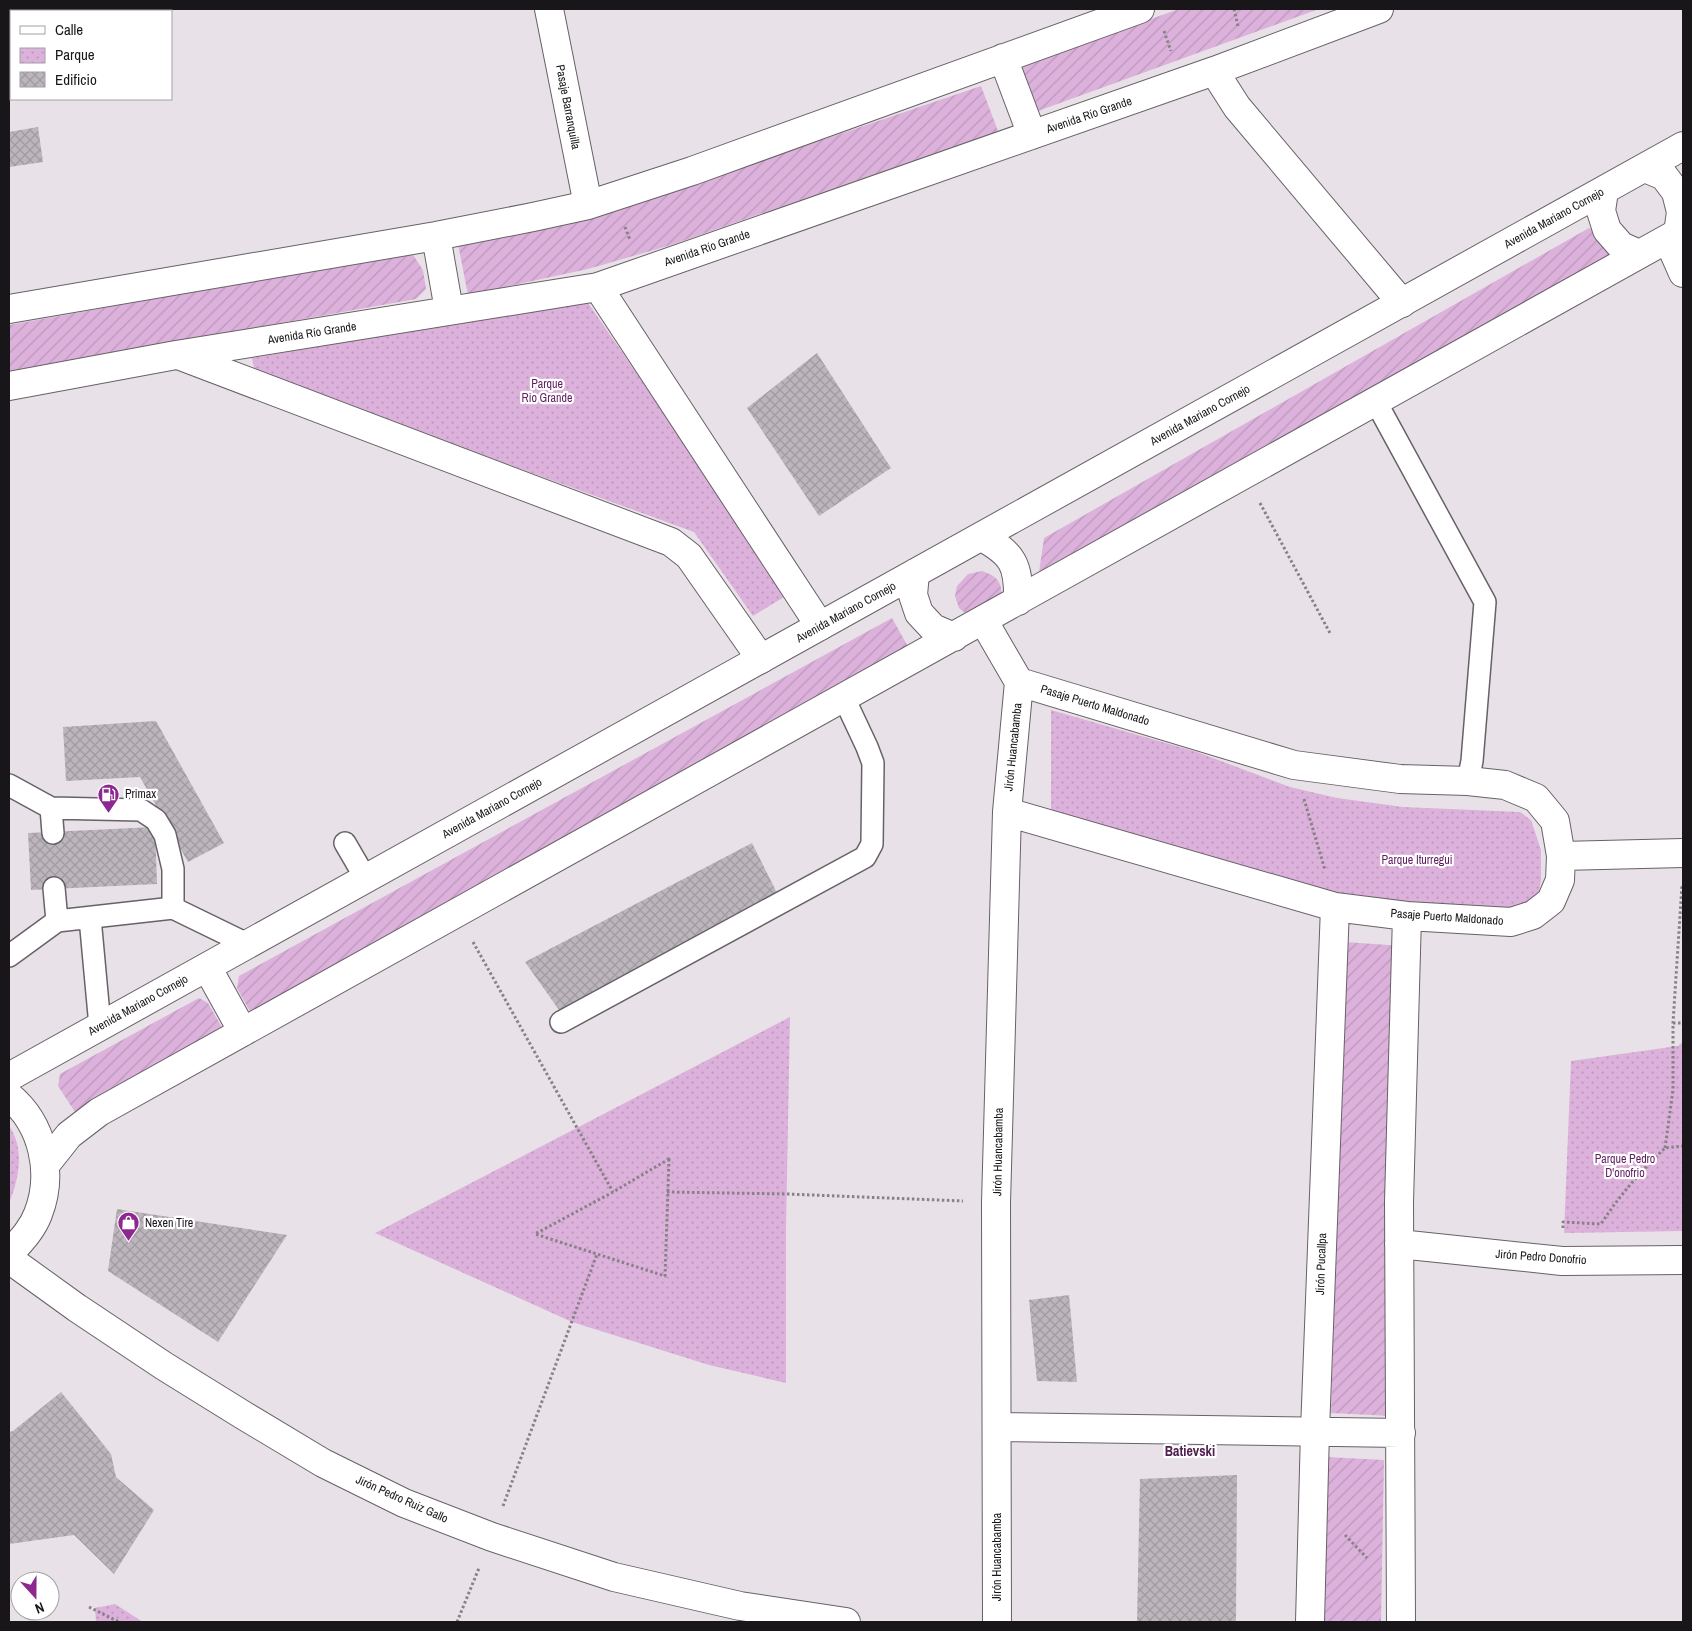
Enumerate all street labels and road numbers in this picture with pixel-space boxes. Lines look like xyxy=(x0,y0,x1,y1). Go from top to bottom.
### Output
street label: Pasaje Barranquilla xyxy=(552,63,584,151)
street label: Avenida Río Grande xyxy=(1043,93,1134,137)
street label: Avenida Mariano Cornejo xyxy=(1500,184,1607,253)
street label: Avenida Río Grande xyxy=(661,226,752,270)
street label: Avenida Río Grande xyxy=(266,318,357,348)
street label: Avenida Mariano Cornejo xyxy=(1146,381,1253,450)
street label: Avenida Mariano Cornejo xyxy=(792,578,899,647)
street label: Pasaje Puerto Maldonado xyxy=(1039,681,1151,729)
street label: Jirón Huancabamba xyxy=(1000,702,1026,792)
street label: Avenida Mariano Cornejo xyxy=(438,774,545,843)
street label: Pasaje Puerto Maldonado xyxy=(1390,905,1504,929)
street label: Avenida Mariano Cornejo xyxy=(84,971,191,1040)
street label: Jirón Huancabamba xyxy=(989,1107,1007,1196)
street label: Jirón Pucallpa xyxy=(1312,1232,1330,1295)
street label: Jirón Pedro Donofrio xyxy=(1495,1246,1587,1268)
street label: Jirón Pedro Ruiz Gallo xyxy=(353,1471,451,1527)
street label: Jirón Huancabamba xyxy=(989,1512,1005,1601)

